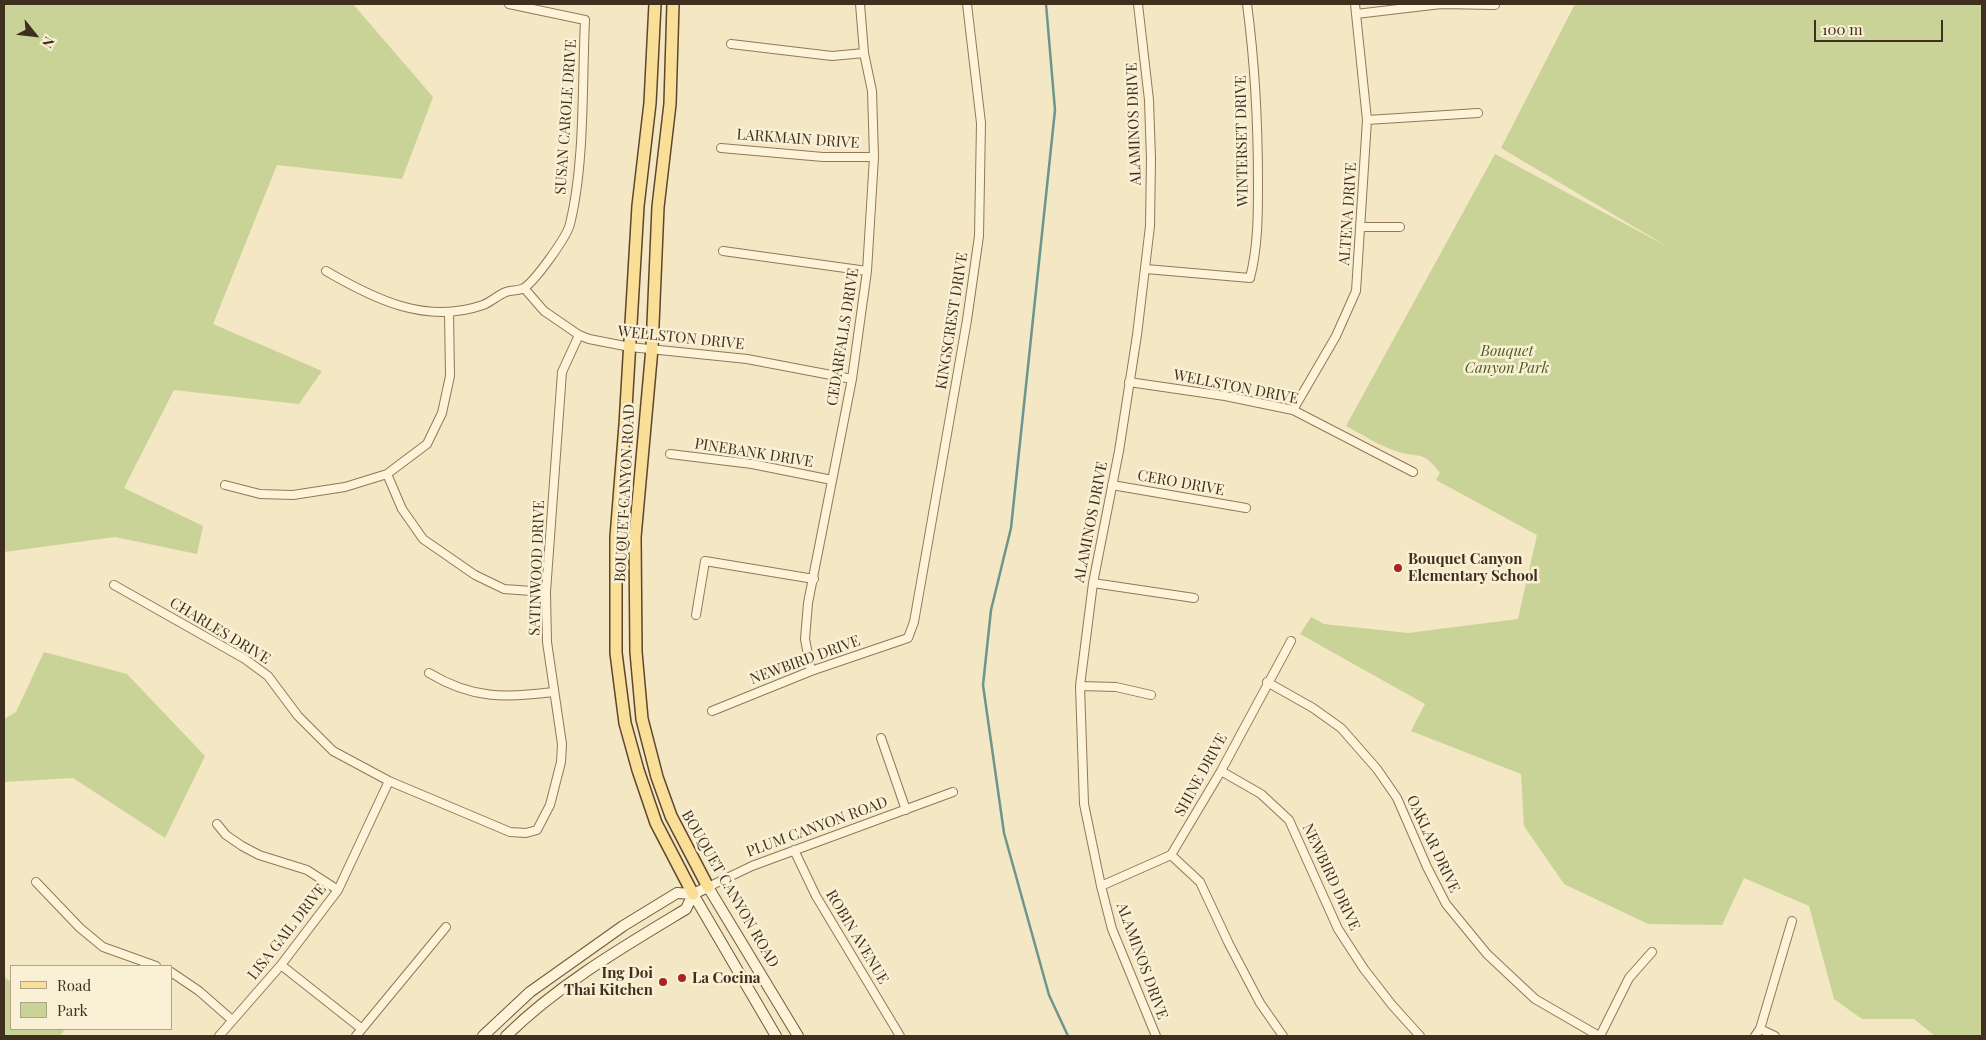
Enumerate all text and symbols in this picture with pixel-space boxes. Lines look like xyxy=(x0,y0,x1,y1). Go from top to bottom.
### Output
north arrow xyxy=(10,10,60,60)
scale bar xyxy=(1816,10,1945,42)
text: 100 m xyxy=(1822,19,1863,39)
text: N xyxy=(38,33,59,52)
street label: SUSAN CAROLE DRIVE xyxy=(552,39,580,195)
street label: ALAMINOS DRIVE xyxy=(1123,62,1145,186)
street label: WINTERSET DRIVE xyxy=(1232,75,1252,207)
street label: LARKMAIN DRIVE xyxy=(736,126,860,152)
street label: ALTENA DRIVE xyxy=(1335,162,1361,266)
street label: KINGSCREST DRIVE xyxy=(932,251,972,391)
street label: CEDARFALLS DRIVE xyxy=(823,267,863,407)
street label: WELLSTON DRIVE xyxy=(617,322,745,354)
park label: Bouquet Canyon Park xyxy=(1465,342,1549,377)
street label: WELLSTON DRIVE xyxy=(1172,366,1300,408)
street label: BOUQUET CANYON ROAD xyxy=(611,403,639,583)
street label: PINEBANK DRIVE xyxy=(693,435,815,471)
street label: ALAMINOS DRIVE xyxy=(1070,460,1112,584)
street label: CERO DRIVE xyxy=(1136,466,1226,500)
street label: SATINWOOD DRIVE xyxy=(526,500,548,636)
place label: Bouquet Canyon Elementary School xyxy=(1408,550,1538,585)
marker: Bouquet Canyon Elementary School xyxy=(1392,562,1404,574)
street label: CHARLES DRIVE xyxy=(166,594,274,668)
street label: NEWBIRD DRIVE xyxy=(747,632,863,688)
street label: SHINE DRIVE xyxy=(1171,730,1231,820)
street label: OAKLAR DRIVE xyxy=(1403,792,1463,896)
street label: PLUM CANYON ROAD xyxy=(744,793,890,861)
street label: BOUQUET CANYON ROAD xyxy=(678,807,782,971)
street label: NEWBIRD DRIVE xyxy=(1298,821,1364,933)
street label: LISA GAIL DRIVE xyxy=(244,881,330,983)
street label: ROBIN AVENUE xyxy=(822,887,892,987)
street label: ALAMINOS DRIVE xyxy=(1113,900,1171,1022)
place label: Ing Doi Thai Kitchen xyxy=(564,964,653,999)
legend xyxy=(10,965,172,1030)
place label: La Cocina xyxy=(692,969,761,987)
marker: La Cocina xyxy=(676,972,688,984)
text: Road xyxy=(57,975,91,995)
marker: Ing Doi Thai Kitchen xyxy=(657,976,669,988)
text: Park xyxy=(57,1000,88,1020)

